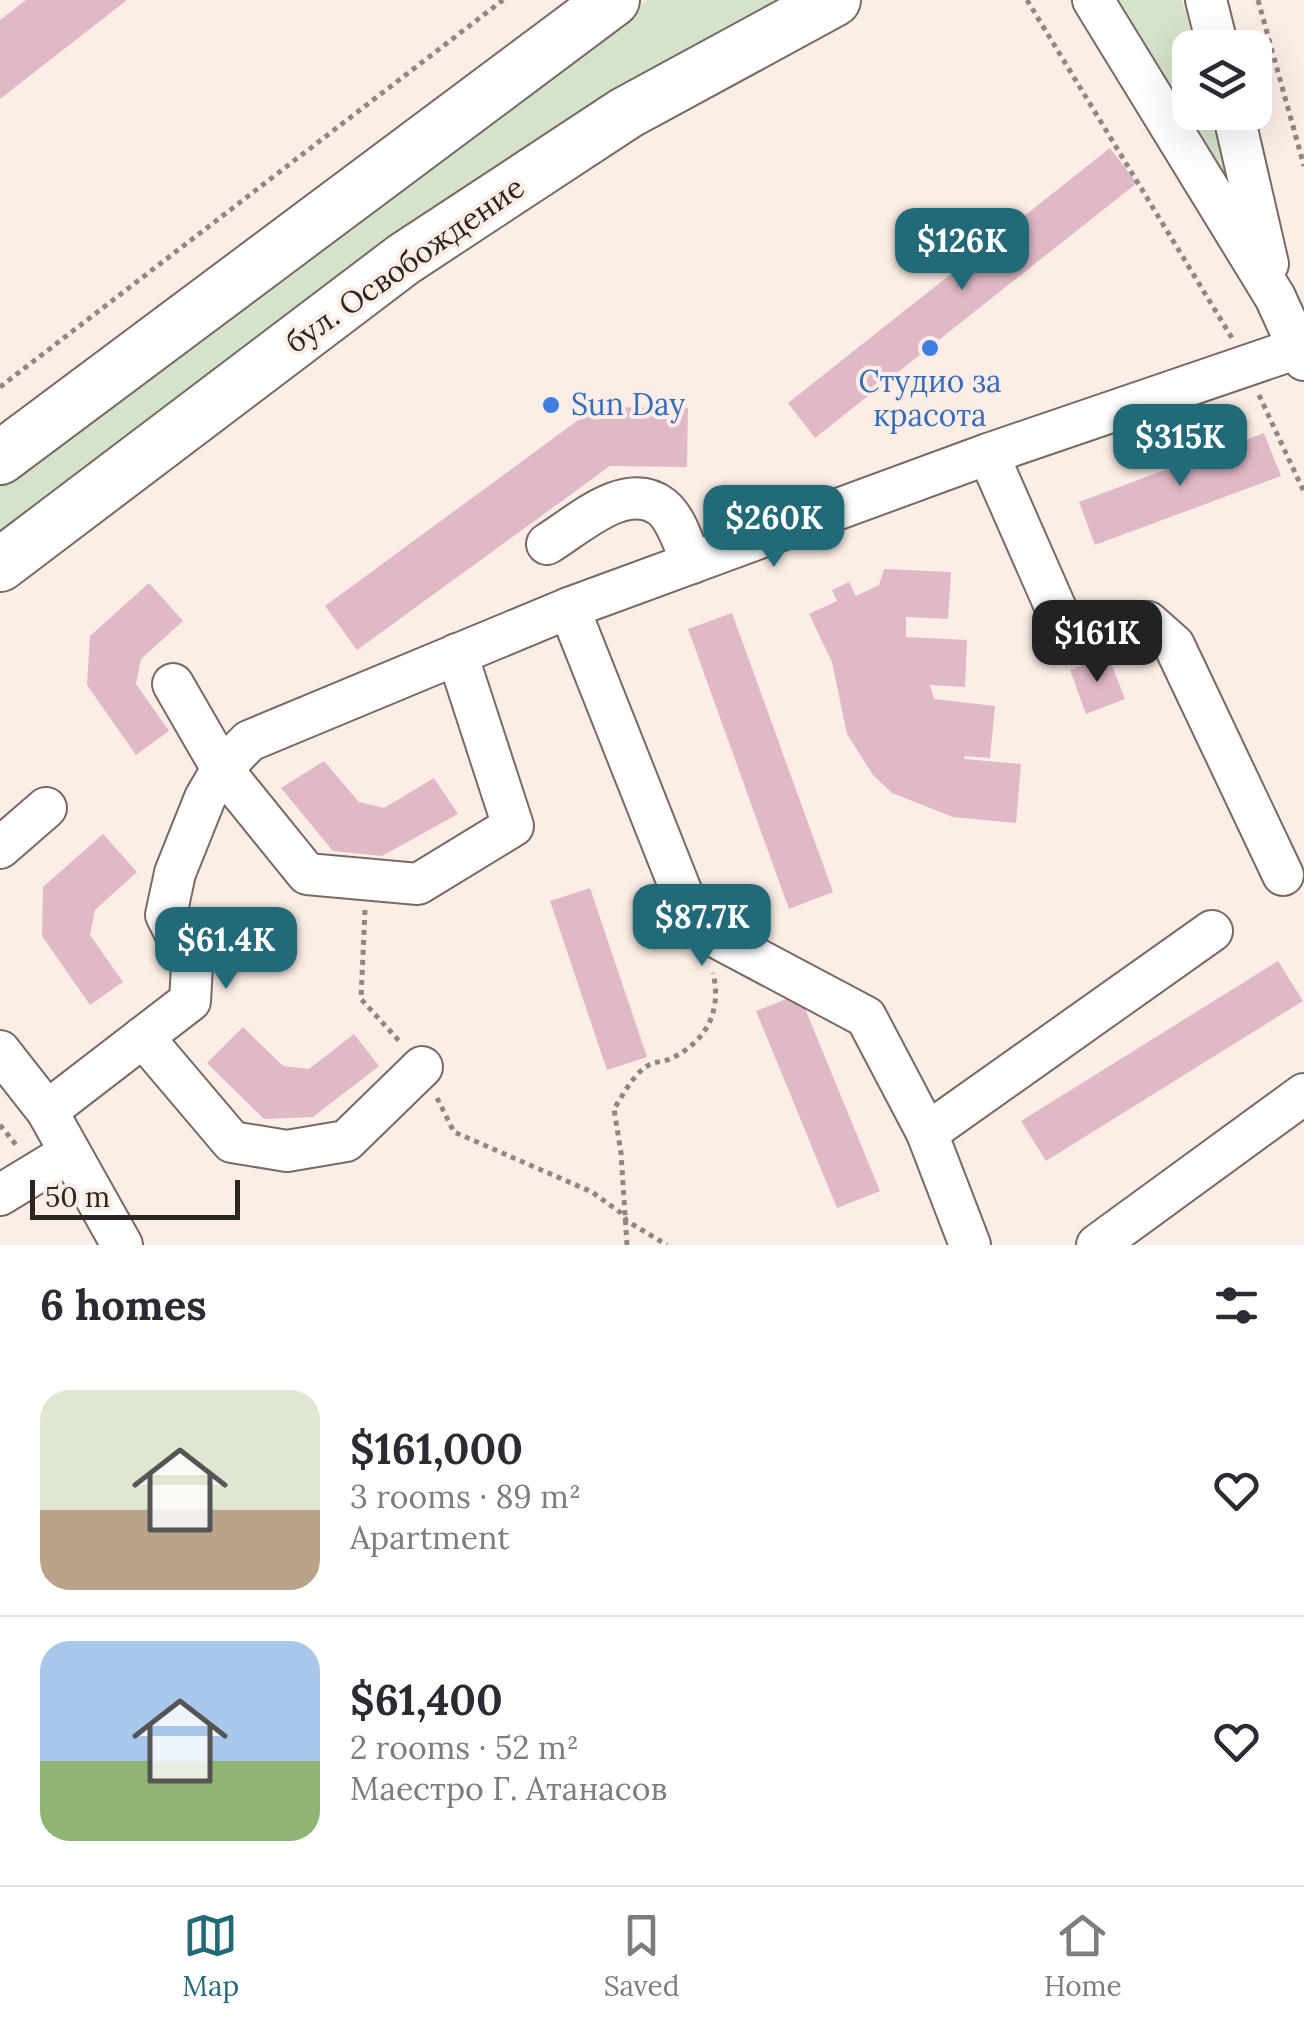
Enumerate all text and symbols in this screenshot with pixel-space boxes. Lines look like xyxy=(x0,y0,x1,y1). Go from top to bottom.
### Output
map controls xyxy=(1172,30,1272,130)
button: layers xyxy=(1172,30,1272,130)
street label: бул. Освобождение xyxy=(278,168,532,362)
pin: $126K xyxy=(892,208,1032,293)
text: $126K xyxy=(917,220,1007,261)
marker: Студио за красота xyxy=(919,337,941,359)
place label: Студио за красота xyxy=(859,362,1001,434)
place label: Sun Day xyxy=(571,385,685,424)
marker: Sun Day xyxy=(540,394,562,416)
pin: $315K xyxy=(1110,404,1250,489)
text: $315K xyxy=(1135,416,1225,457)
pin: $260K xyxy=(704,485,844,570)
text: $260K xyxy=(725,497,823,538)
pin: $161K xyxy=(1027,600,1167,685)
text: $161K xyxy=(1054,612,1140,653)
pin: $87.7K xyxy=(621,884,783,969)
text: $87.7K xyxy=(655,896,749,937)
pin: $61.4K xyxy=(145,907,307,992)
text: $61.4K xyxy=(177,919,275,960)
scale bar xyxy=(30,1175,240,1220)
text: 50 m xyxy=(45,1179,110,1215)
text: 6 homes xyxy=(40,1278,207,1332)
icon: filters xyxy=(1209,1278,1264,1333)
text: $161,000 xyxy=(350,1422,523,1476)
icon: home xyxy=(120,1430,240,1550)
icon: heart xyxy=(1209,1463,1264,1518)
text: 3 rooms · 89 m² xyxy=(350,1476,581,1517)
text: Apartment xyxy=(350,1517,510,1558)
text: $61,400 xyxy=(350,1673,503,1727)
icon: home xyxy=(120,1681,240,1801)
icon: heart xyxy=(1209,1714,1264,1769)
text: 2 rooms · 52 m² xyxy=(350,1727,579,1768)
text: Маестро Г. Атанасов xyxy=(350,1768,667,1809)
tab: Map xyxy=(182,1908,239,2004)
tab: Saved xyxy=(604,1908,679,2004)
tab: Home xyxy=(1044,1908,1122,2004)

